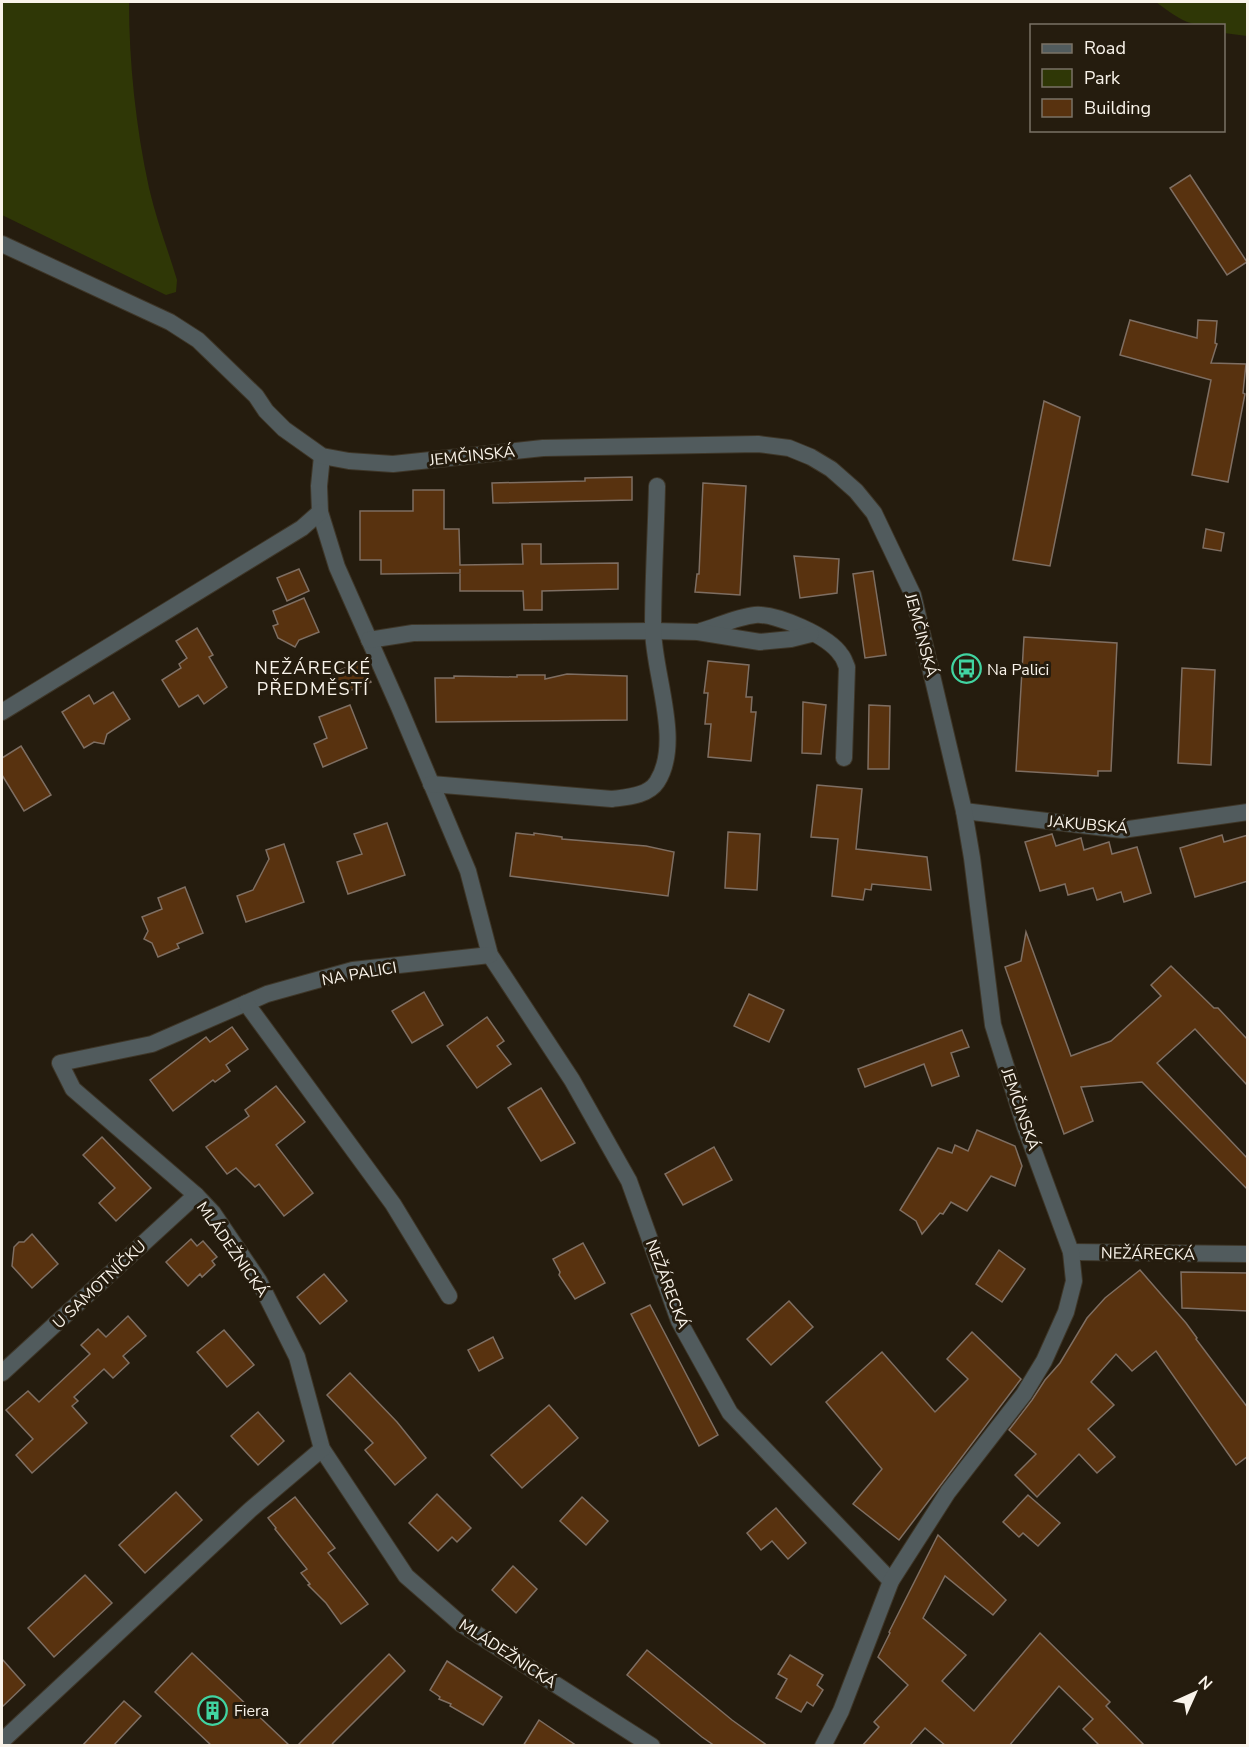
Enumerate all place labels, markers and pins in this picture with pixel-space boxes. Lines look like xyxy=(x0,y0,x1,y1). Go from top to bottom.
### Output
bus stop icon: Na Palici xyxy=(950,653,982,685)
place label: Na Palici xyxy=(987,659,1049,681)
building icon: Fiera xyxy=(197,1694,229,1726)
place label: Fiera xyxy=(234,1700,269,1722)

